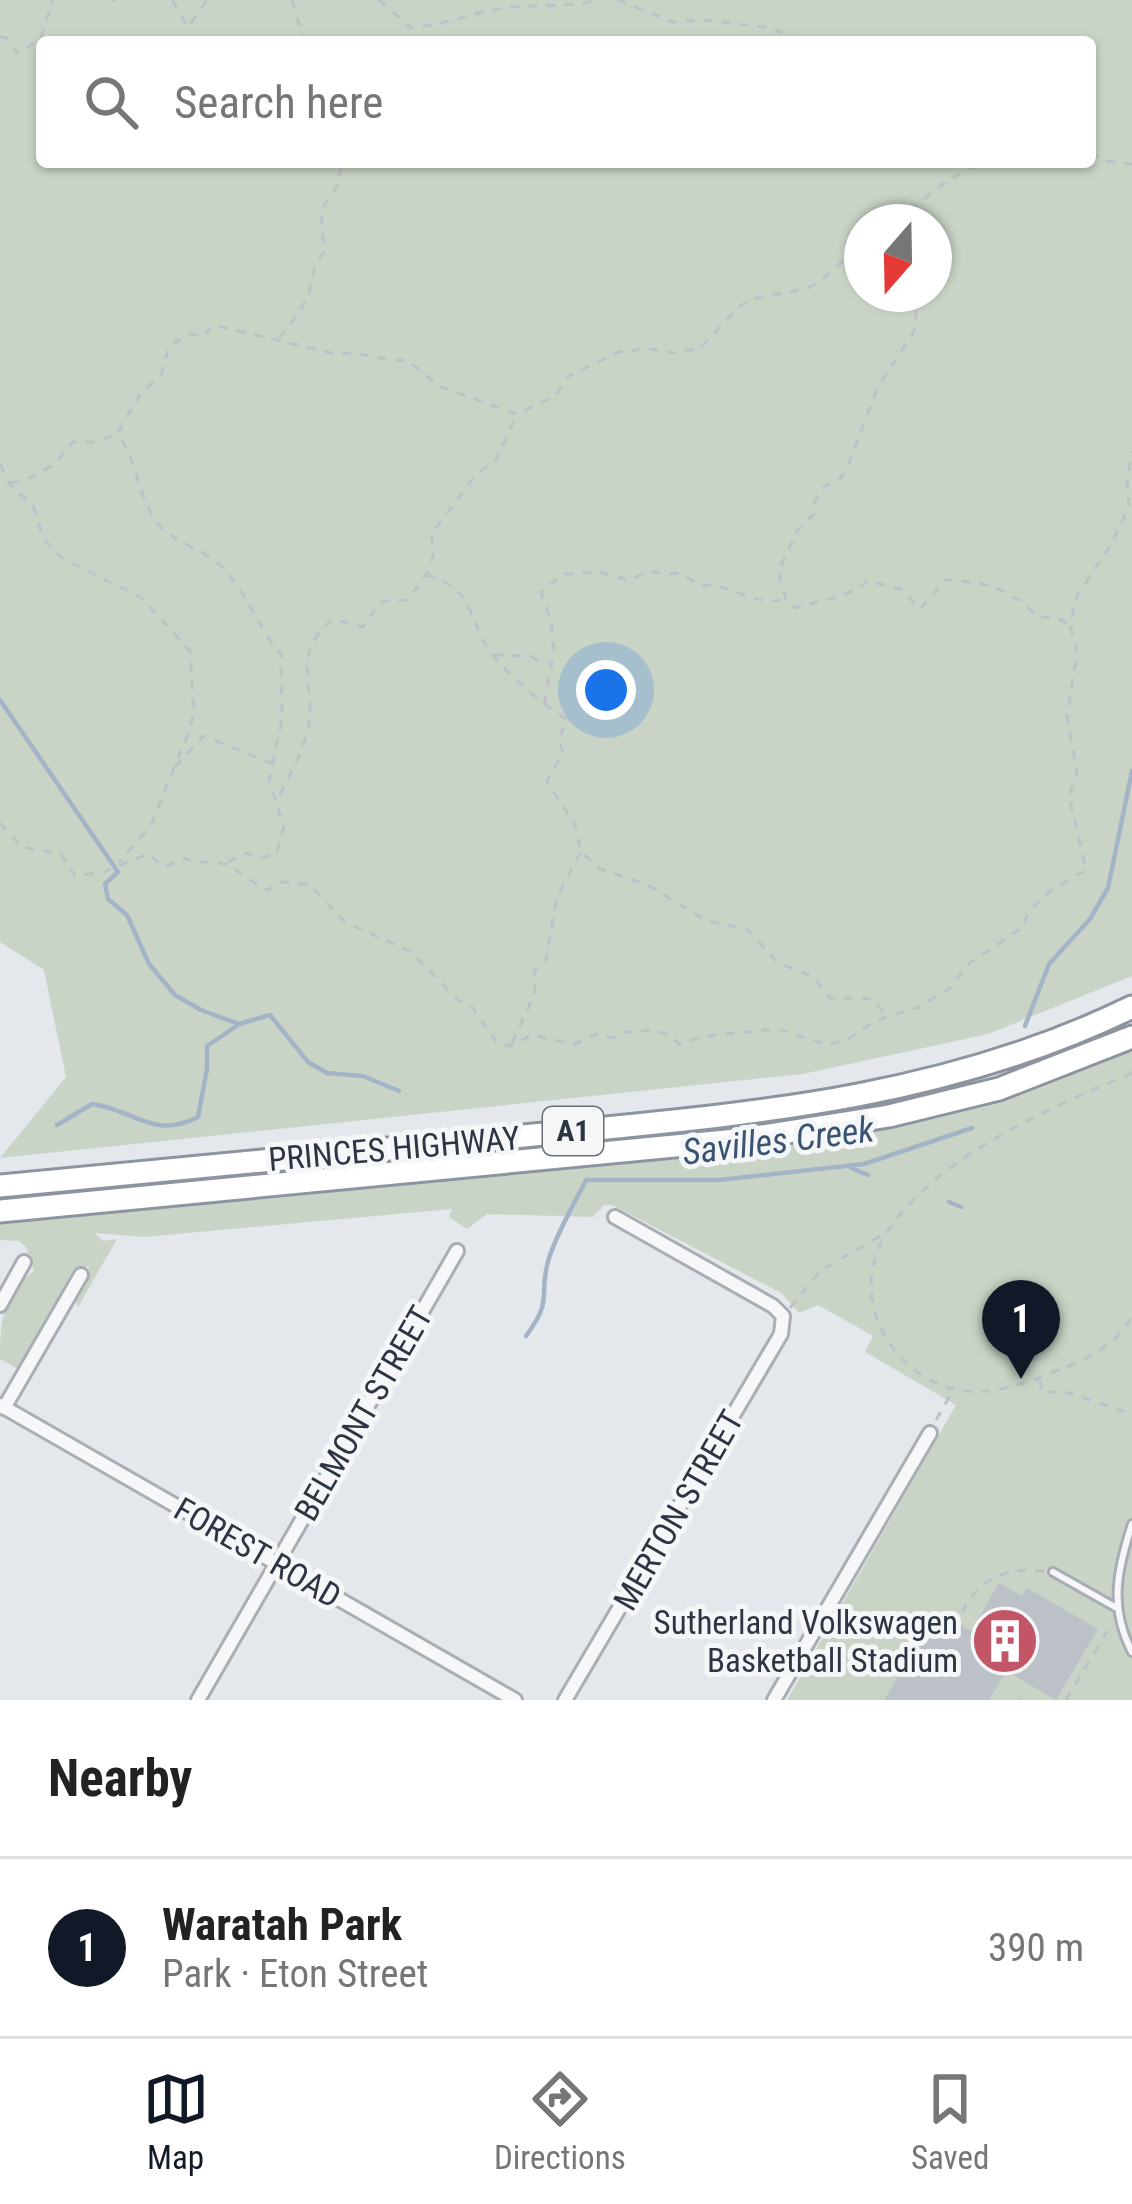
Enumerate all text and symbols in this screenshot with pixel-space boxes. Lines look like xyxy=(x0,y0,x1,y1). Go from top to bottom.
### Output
search box xyxy=(36,36,1096,168)
icon: search xyxy=(78,69,144,135)
text: Search here xyxy=(174,76,383,129)
north arrow xyxy=(844,204,952,312)
your location xyxy=(576,660,636,720)
road number: A1 xyxy=(543,1107,603,1155)
water label: Savilles Creek xyxy=(680,1108,878,1174)
street label: PRINCES HIGHWAY xyxy=(267,1118,521,1179)
pin: 1 xyxy=(982,1280,1060,1379)
street label: BELMONT STREET xyxy=(286,1299,441,1527)
street label: MERTON STREET xyxy=(605,1403,751,1617)
street label: FOREST ROAD xyxy=(168,1489,348,1616)
place label: Sutherland Volkswagen Basketball Stadium xyxy=(654,1603,958,1680)
building icon: Sutherland Volkswagen Basketball Stadium xyxy=(970,1606,1040,1676)
text: Nearby xyxy=(48,1749,192,1808)
text: Waratah Park xyxy=(162,1898,402,1951)
text: 1 xyxy=(77,1925,97,1971)
text: 390 m xyxy=(988,1925,1084,1971)
text: Park · Eton Street xyxy=(162,1951,428,1997)
tab: Map xyxy=(143,2066,209,2177)
tab: Directions xyxy=(494,2066,626,2177)
tab: Saved xyxy=(911,2066,989,2177)

